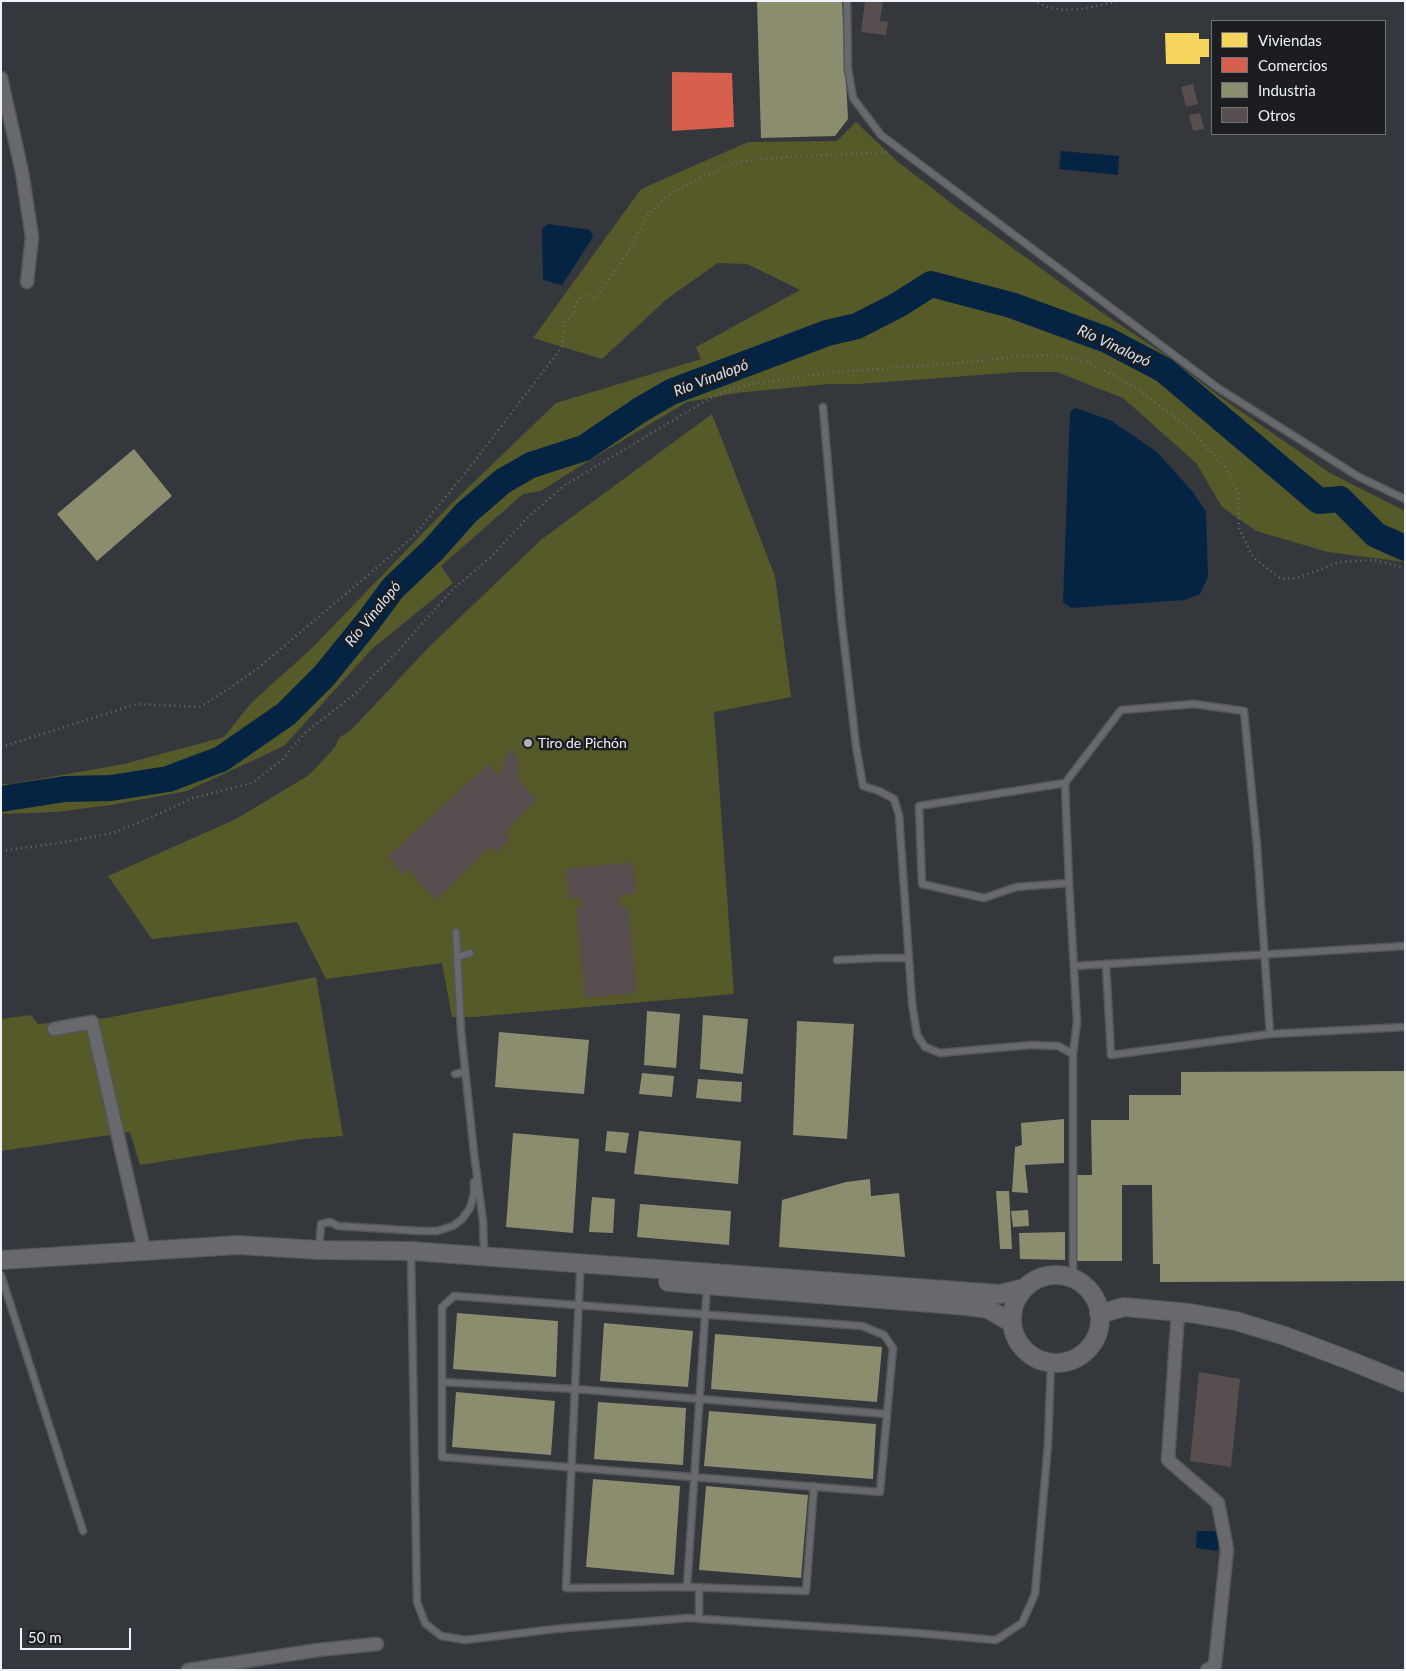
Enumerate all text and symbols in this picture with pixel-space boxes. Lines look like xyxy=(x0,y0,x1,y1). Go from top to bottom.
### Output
legend xyxy=(1211,20,1386,135)
text: Viviendas xyxy=(1258,31,1322,49)
text: Comercios xyxy=(1258,56,1328,74)
text: Industria xyxy=(1258,81,1316,99)
text: Otros xyxy=(1258,106,1296,124)
water label: Río Vinalopó xyxy=(1075,321,1153,371)
water label: Río Vinalopó xyxy=(671,355,751,401)
water label: Río Vinalopó xyxy=(341,578,405,650)
place label: Tiro de Pichón xyxy=(538,735,627,751)
marker: Tiro de Pichón xyxy=(522,737,534,749)
scale bar xyxy=(22,1618,134,1650)
text: 50 m xyxy=(28,1628,62,1646)

